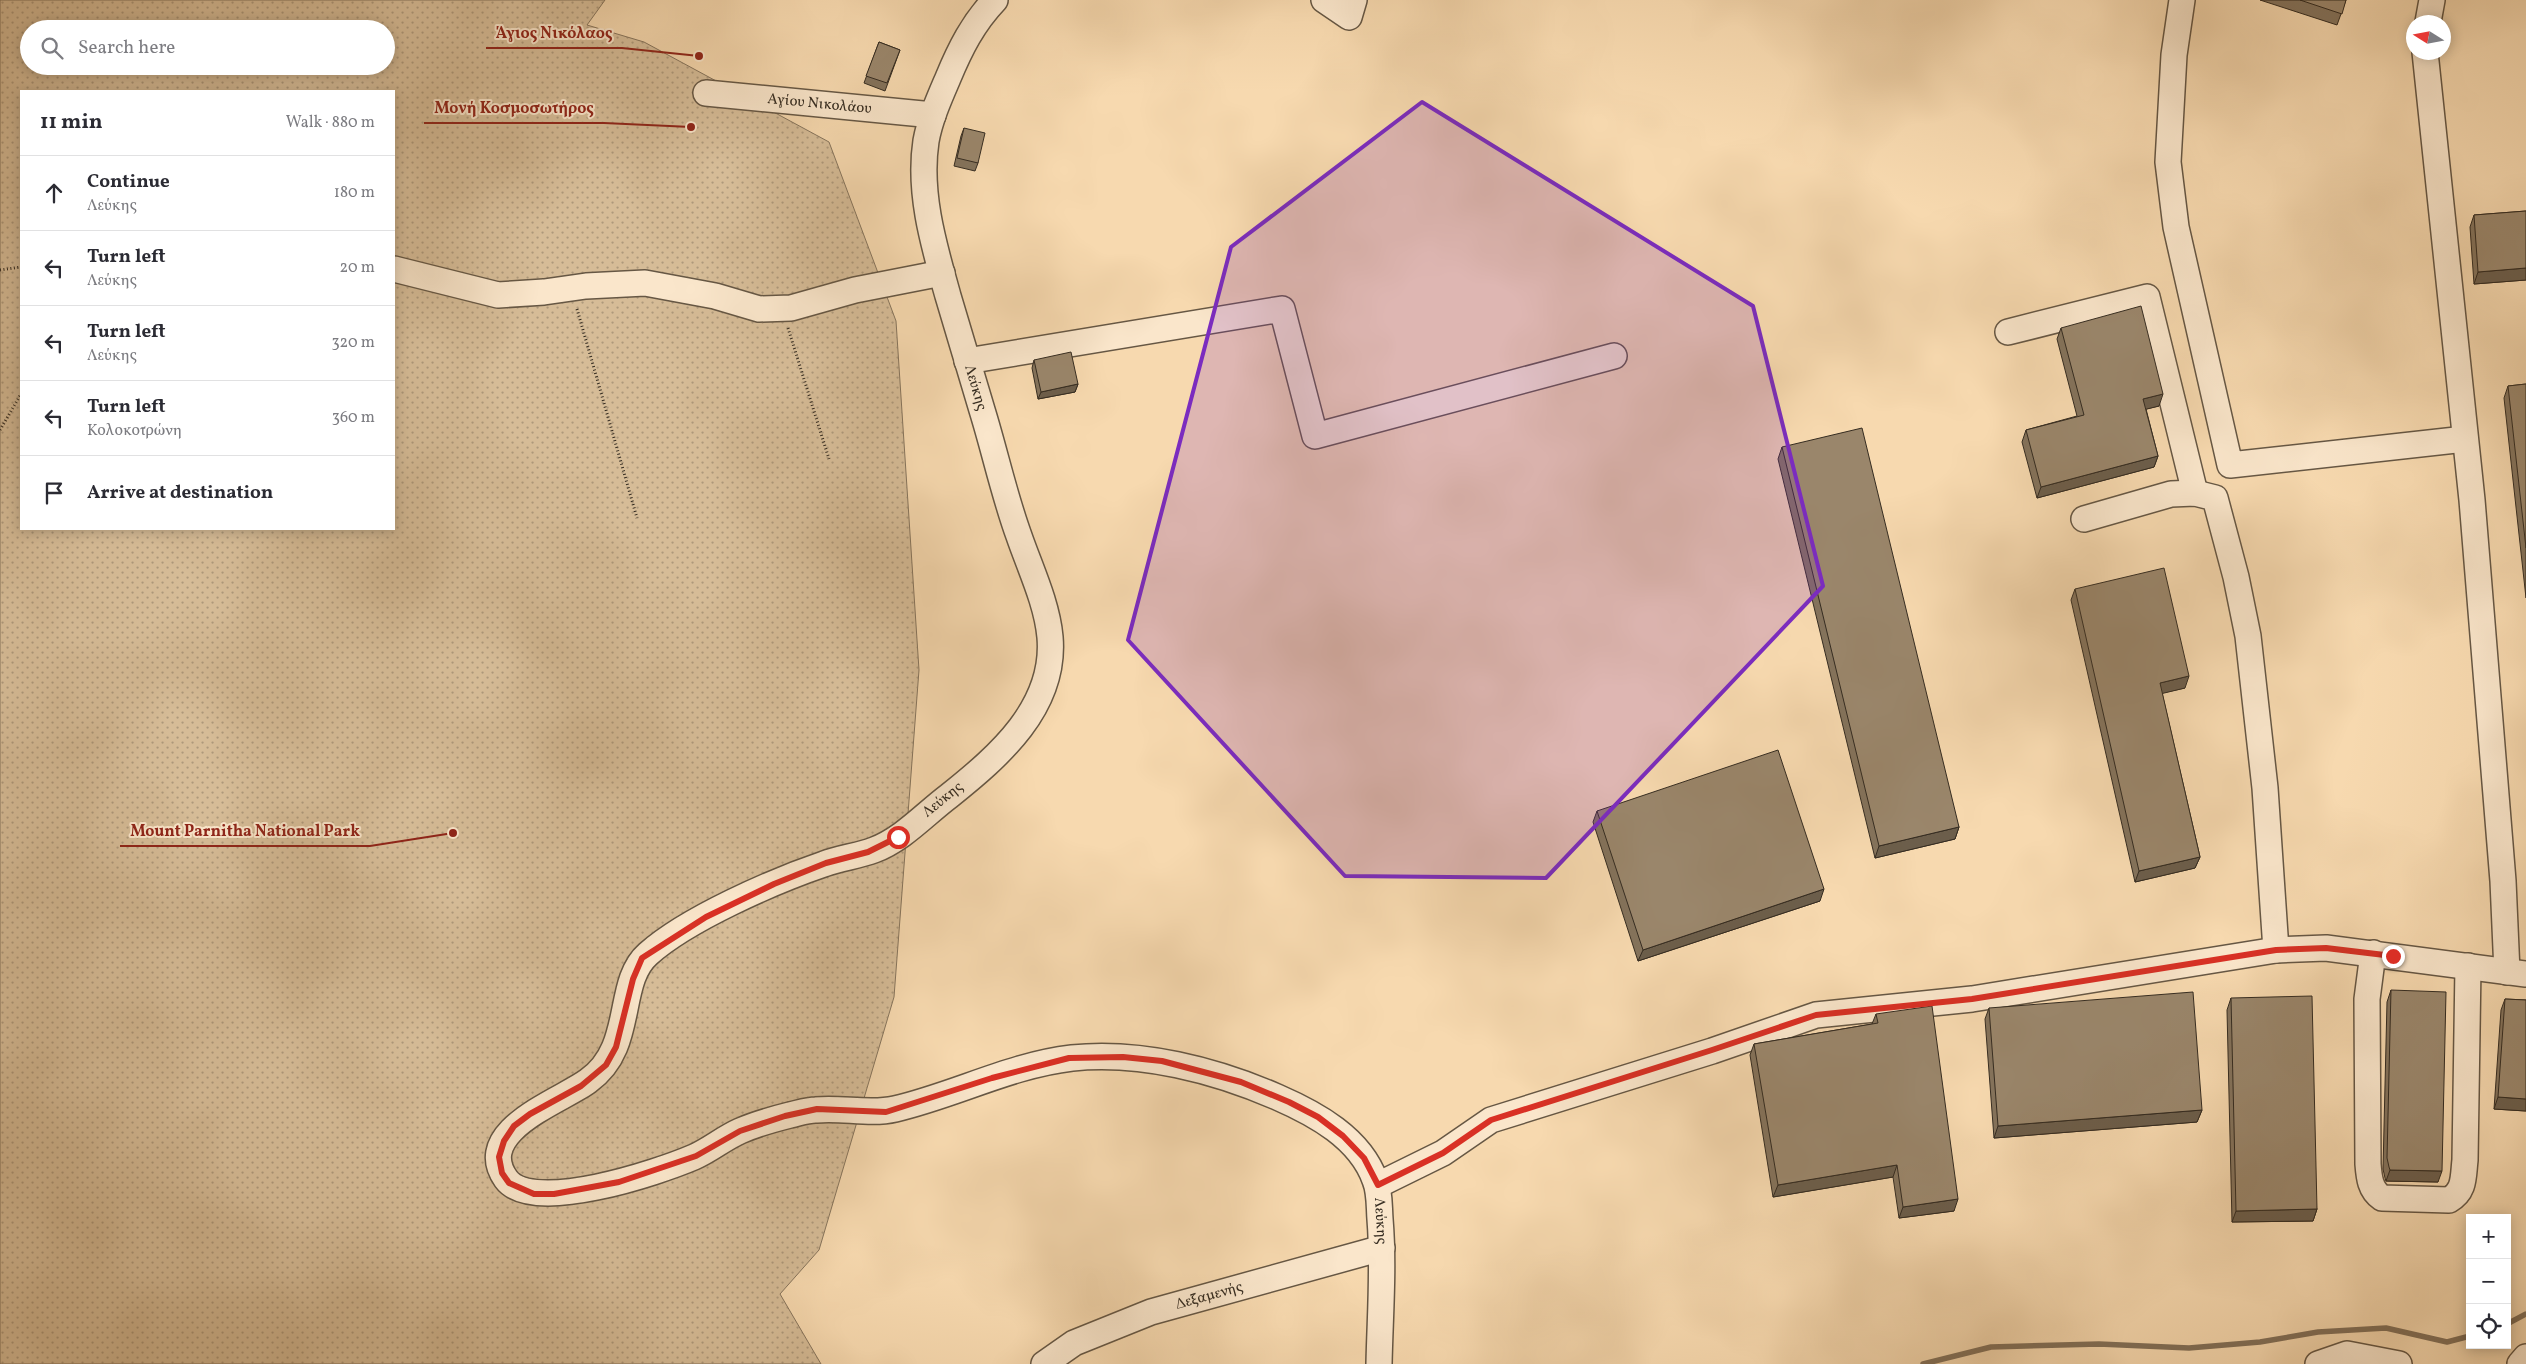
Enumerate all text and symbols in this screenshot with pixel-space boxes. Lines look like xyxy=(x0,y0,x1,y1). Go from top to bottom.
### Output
north arrow xyxy=(2406,15,2451,60)
callout: Άγιος Νικόλαος xyxy=(486,17,622,48)
search box xyxy=(20,20,395,75)
text: Άγιος Νικόλαος xyxy=(496,23,613,45)
icon: search xyxy=(38,34,66,62)
text: Search here xyxy=(78,35,175,61)
street label: Αγίου Νικολάου xyxy=(766,89,872,119)
callout: Μονή Κοσμοσωτήρος xyxy=(424,92,604,123)
text: Μονή Κοσμοσωτήρος xyxy=(434,98,594,120)
text: 11 min xyxy=(40,108,103,137)
text: Walk · 880 m xyxy=(286,112,375,134)
text: Continue xyxy=(87,169,170,195)
icon: ahead xyxy=(40,179,68,207)
text: 180 m xyxy=(334,182,375,204)
text: Λεύκης xyxy=(87,195,137,217)
text: Turn left xyxy=(87,244,166,270)
icon: left xyxy=(40,254,68,282)
text: 20 m xyxy=(340,257,375,279)
text: Λεύκης xyxy=(87,270,137,292)
text: Turn left xyxy=(87,319,166,345)
icon: left xyxy=(40,329,68,357)
text: 320 m xyxy=(331,332,375,354)
text: Λεύκης xyxy=(87,345,137,367)
street label: Λεύκης xyxy=(959,362,992,413)
text: Turn left xyxy=(87,394,166,420)
icon: left xyxy=(40,404,68,432)
text: 360 m xyxy=(332,407,375,429)
text: Κολοκοτρώνη xyxy=(87,420,182,442)
icon: arrive xyxy=(40,479,68,507)
text: Arrive at destination xyxy=(87,480,273,506)
street label: Λεύκης xyxy=(918,777,968,823)
callout: Mount Parnitha National Park xyxy=(120,815,370,846)
text: Mount Parnitha National Park xyxy=(130,821,360,843)
route start xyxy=(887,826,910,849)
route end xyxy=(2382,945,2405,968)
street label: Λεύκης xyxy=(1368,1197,1392,1245)
map controls xyxy=(2466,1214,2511,1349)
button: + xyxy=(2466,1214,2511,1259)
button: − xyxy=(2466,1259,2511,1304)
street label: Δεξαμενής xyxy=(1173,1276,1245,1315)
button: locate xyxy=(2466,1304,2511,1349)

